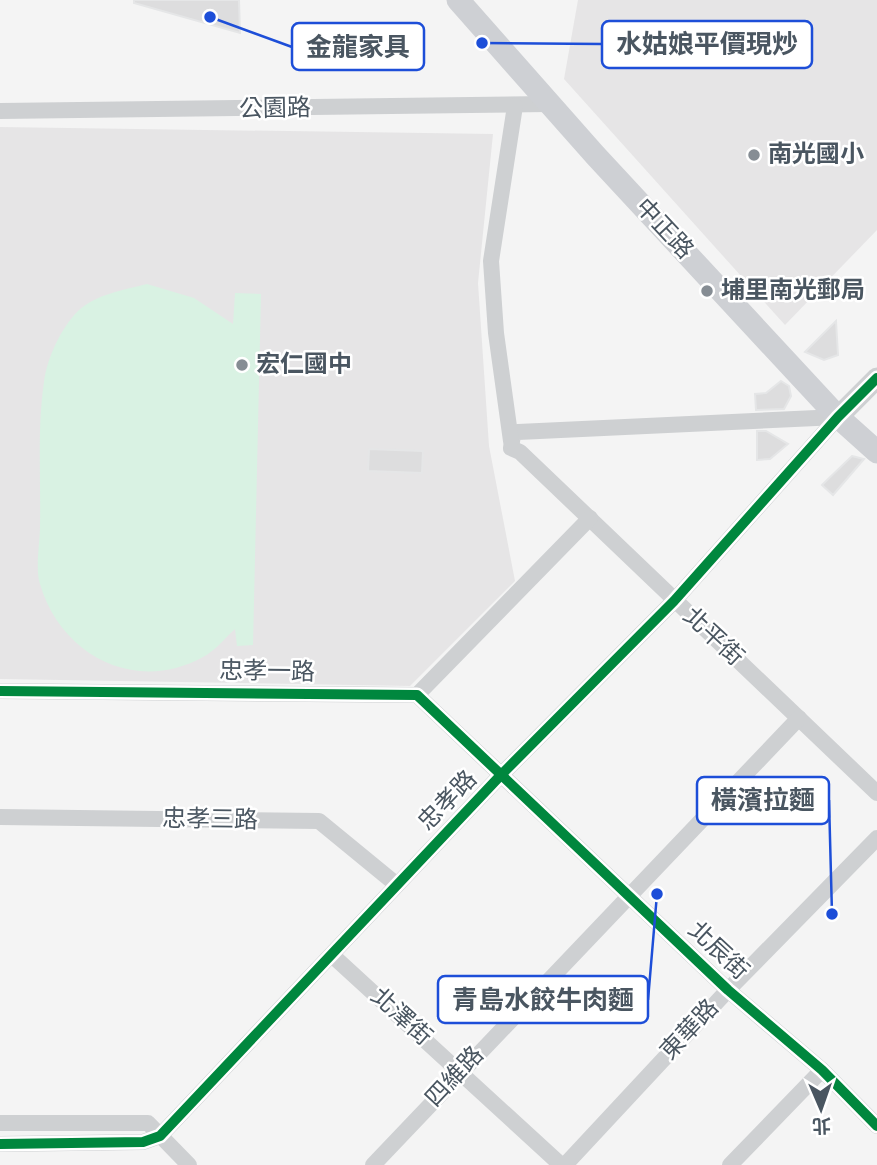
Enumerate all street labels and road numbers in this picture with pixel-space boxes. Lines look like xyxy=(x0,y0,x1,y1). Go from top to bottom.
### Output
street label: 公園路 xyxy=(239,94,311,122)
street label: 中正路 xyxy=(631,193,699,264)
street label: 北平街 xyxy=(678,602,749,670)
street label: 忠孝一路 xyxy=(219,657,315,685)
street label: 忠孝路 xyxy=(413,765,482,835)
street label: 忠孝三路 xyxy=(162,805,258,833)
street label: 北辰街 xyxy=(683,916,754,984)
street label: 北澤街 xyxy=(366,983,437,1050)
street label: 東華路 xyxy=(655,994,723,1065)
street label: 四維路 xyxy=(420,1041,488,1112)

